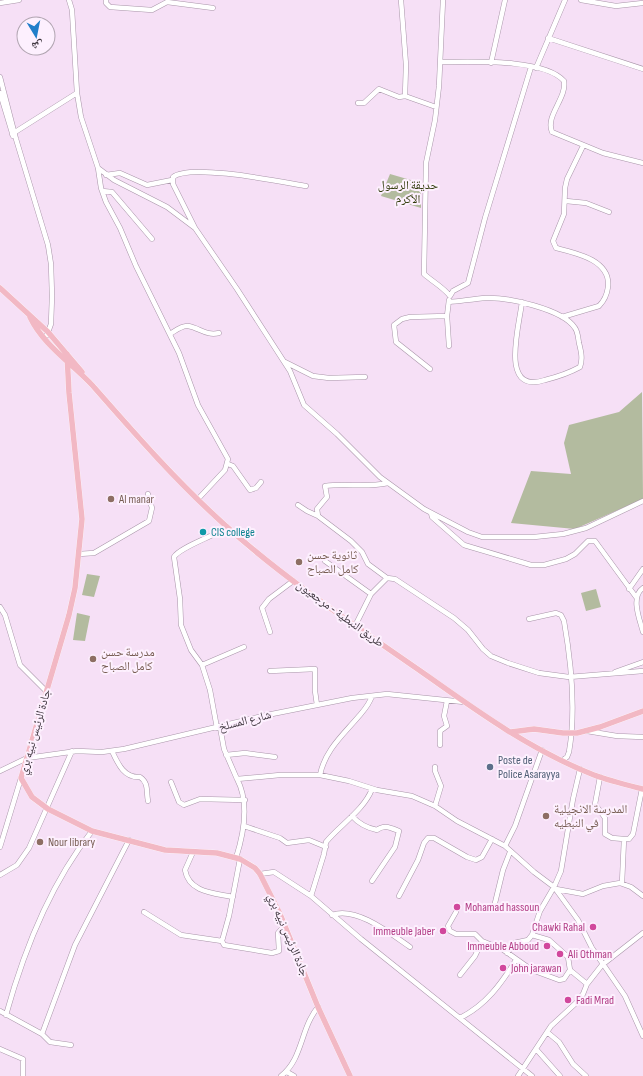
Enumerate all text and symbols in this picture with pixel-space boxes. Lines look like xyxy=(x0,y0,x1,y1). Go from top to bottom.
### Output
north arrow xyxy=(16,16,56,56)
text: ش xyxy=(30,37,45,53)
park label: حديقة الرسول الأكرم xyxy=(378,178,439,207)
place label: Al manar xyxy=(118,492,155,507)
marker: Al manar xyxy=(106,494,116,504)
place label: CIS college xyxy=(211,525,255,540)
marker: CIS college xyxy=(198,527,208,537)
place label: ثانوية حسن كامل الصباح xyxy=(307,548,358,577)
marker: ثانوية حسن كامل الصباح xyxy=(294,557,304,567)
street label: طريق النبطية - مرجعيون xyxy=(293,577,387,651)
place label: مدرسة حسن كامل الصباح xyxy=(101,645,155,674)
marker: مدرسة حسن كامل الصباح xyxy=(88,654,98,664)
street label: جادة الرئيس نبيه بري xyxy=(16,687,56,777)
street label: شارع المسلخ xyxy=(217,707,273,735)
place label: Poste de Police Asarayya xyxy=(498,753,560,782)
marker: Poste de Police Asarayya xyxy=(485,762,495,772)
place label: المدرسة الانجيلية في النبطيه xyxy=(554,802,627,833)
marker: المدرسة الانجيلية في النبطيه xyxy=(541,811,551,821)
place label: Nour library xyxy=(48,835,96,850)
marker: Nour library xyxy=(35,837,45,847)
street label: جادة الرئيس نبيه بري xyxy=(262,891,312,980)
place label: Mohamad hassoun xyxy=(465,900,539,915)
marker: Mohamad hassoun xyxy=(452,902,462,912)
place label: Chawki Rahal xyxy=(532,920,585,935)
marker: Chawki Rahal xyxy=(588,922,598,932)
place label: Immeuble Jaber xyxy=(373,924,436,939)
marker: Immeuble Jaber xyxy=(438,926,448,936)
place label: Immeuble Abboud xyxy=(467,939,539,954)
marker: Immeuble Abboud xyxy=(542,941,552,951)
place label: Ali Othman xyxy=(567,947,612,962)
marker: Ali Othman xyxy=(555,949,565,959)
place label: John jarawan xyxy=(510,961,562,976)
marker: John jarawan xyxy=(498,963,508,973)
place label: Fadi Mrad xyxy=(576,993,614,1008)
marker: Fadi Mrad xyxy=(563,995,573,1005)

